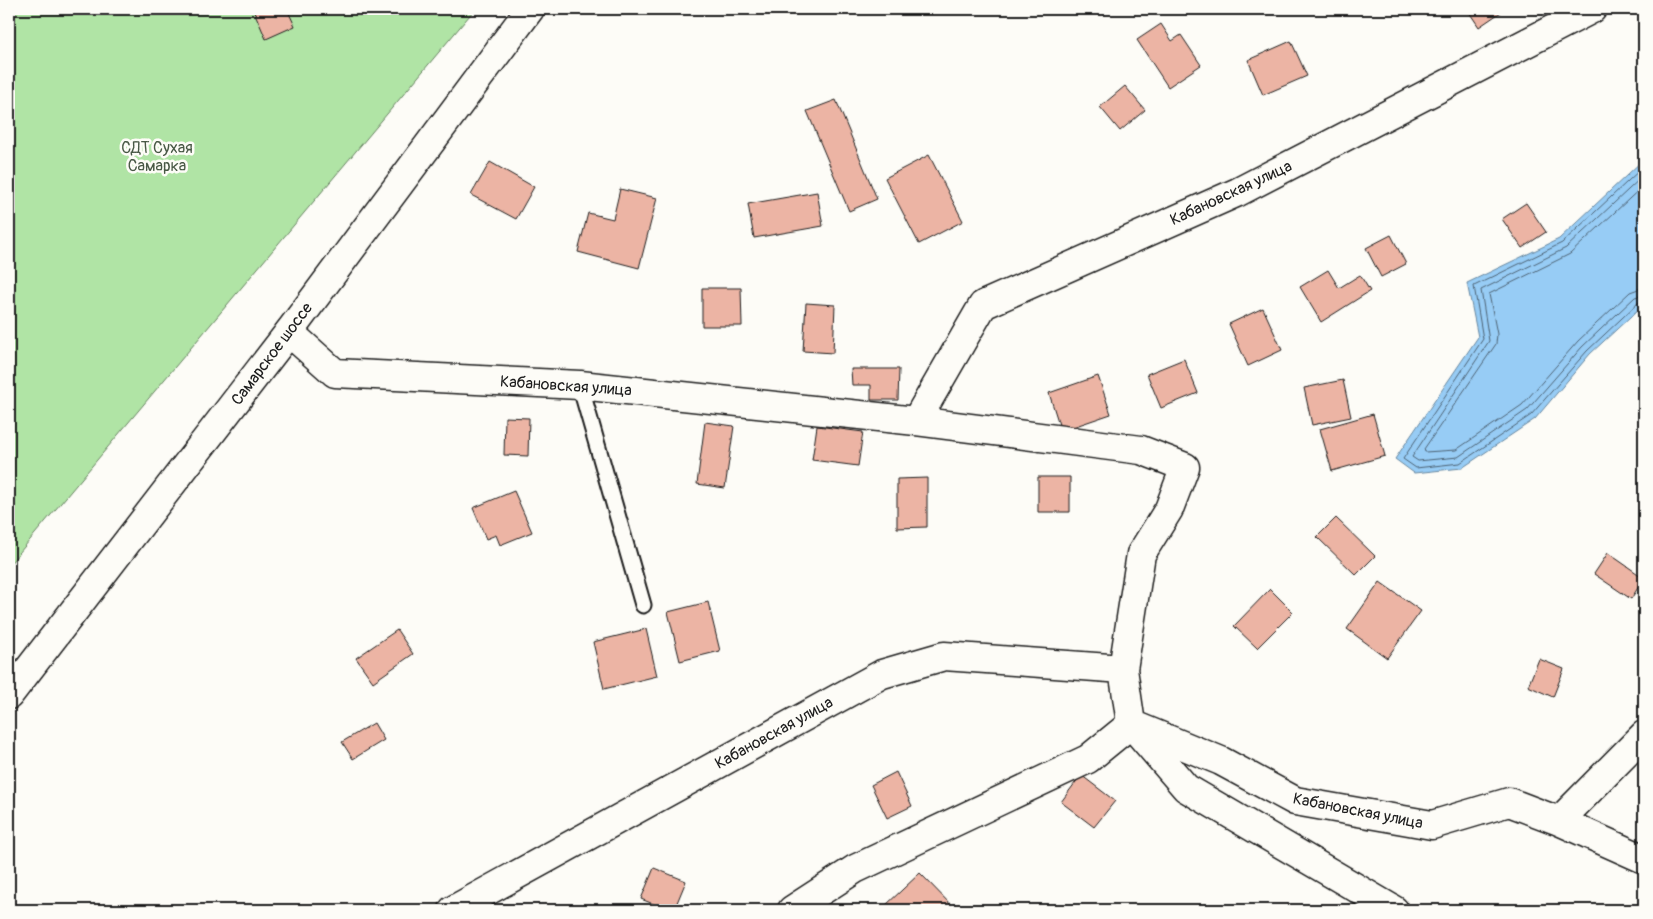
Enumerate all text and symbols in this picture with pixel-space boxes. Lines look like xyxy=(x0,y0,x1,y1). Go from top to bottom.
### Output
park label: СДТ Сухая Самарка xyxy=(121,138,193,176)
street label: Кабановская улица xyxy=(1167,156,1295,230)
street label: Самарское шоссе xyxy=(227,299,317,409)
street label: Кабановская улица xyxy=(500,371,632,401)
street label: Кабановская улица xyxy=(711,692,837,774)
street label: Кабановская улица xyxy=(1291,789,1425,833)

